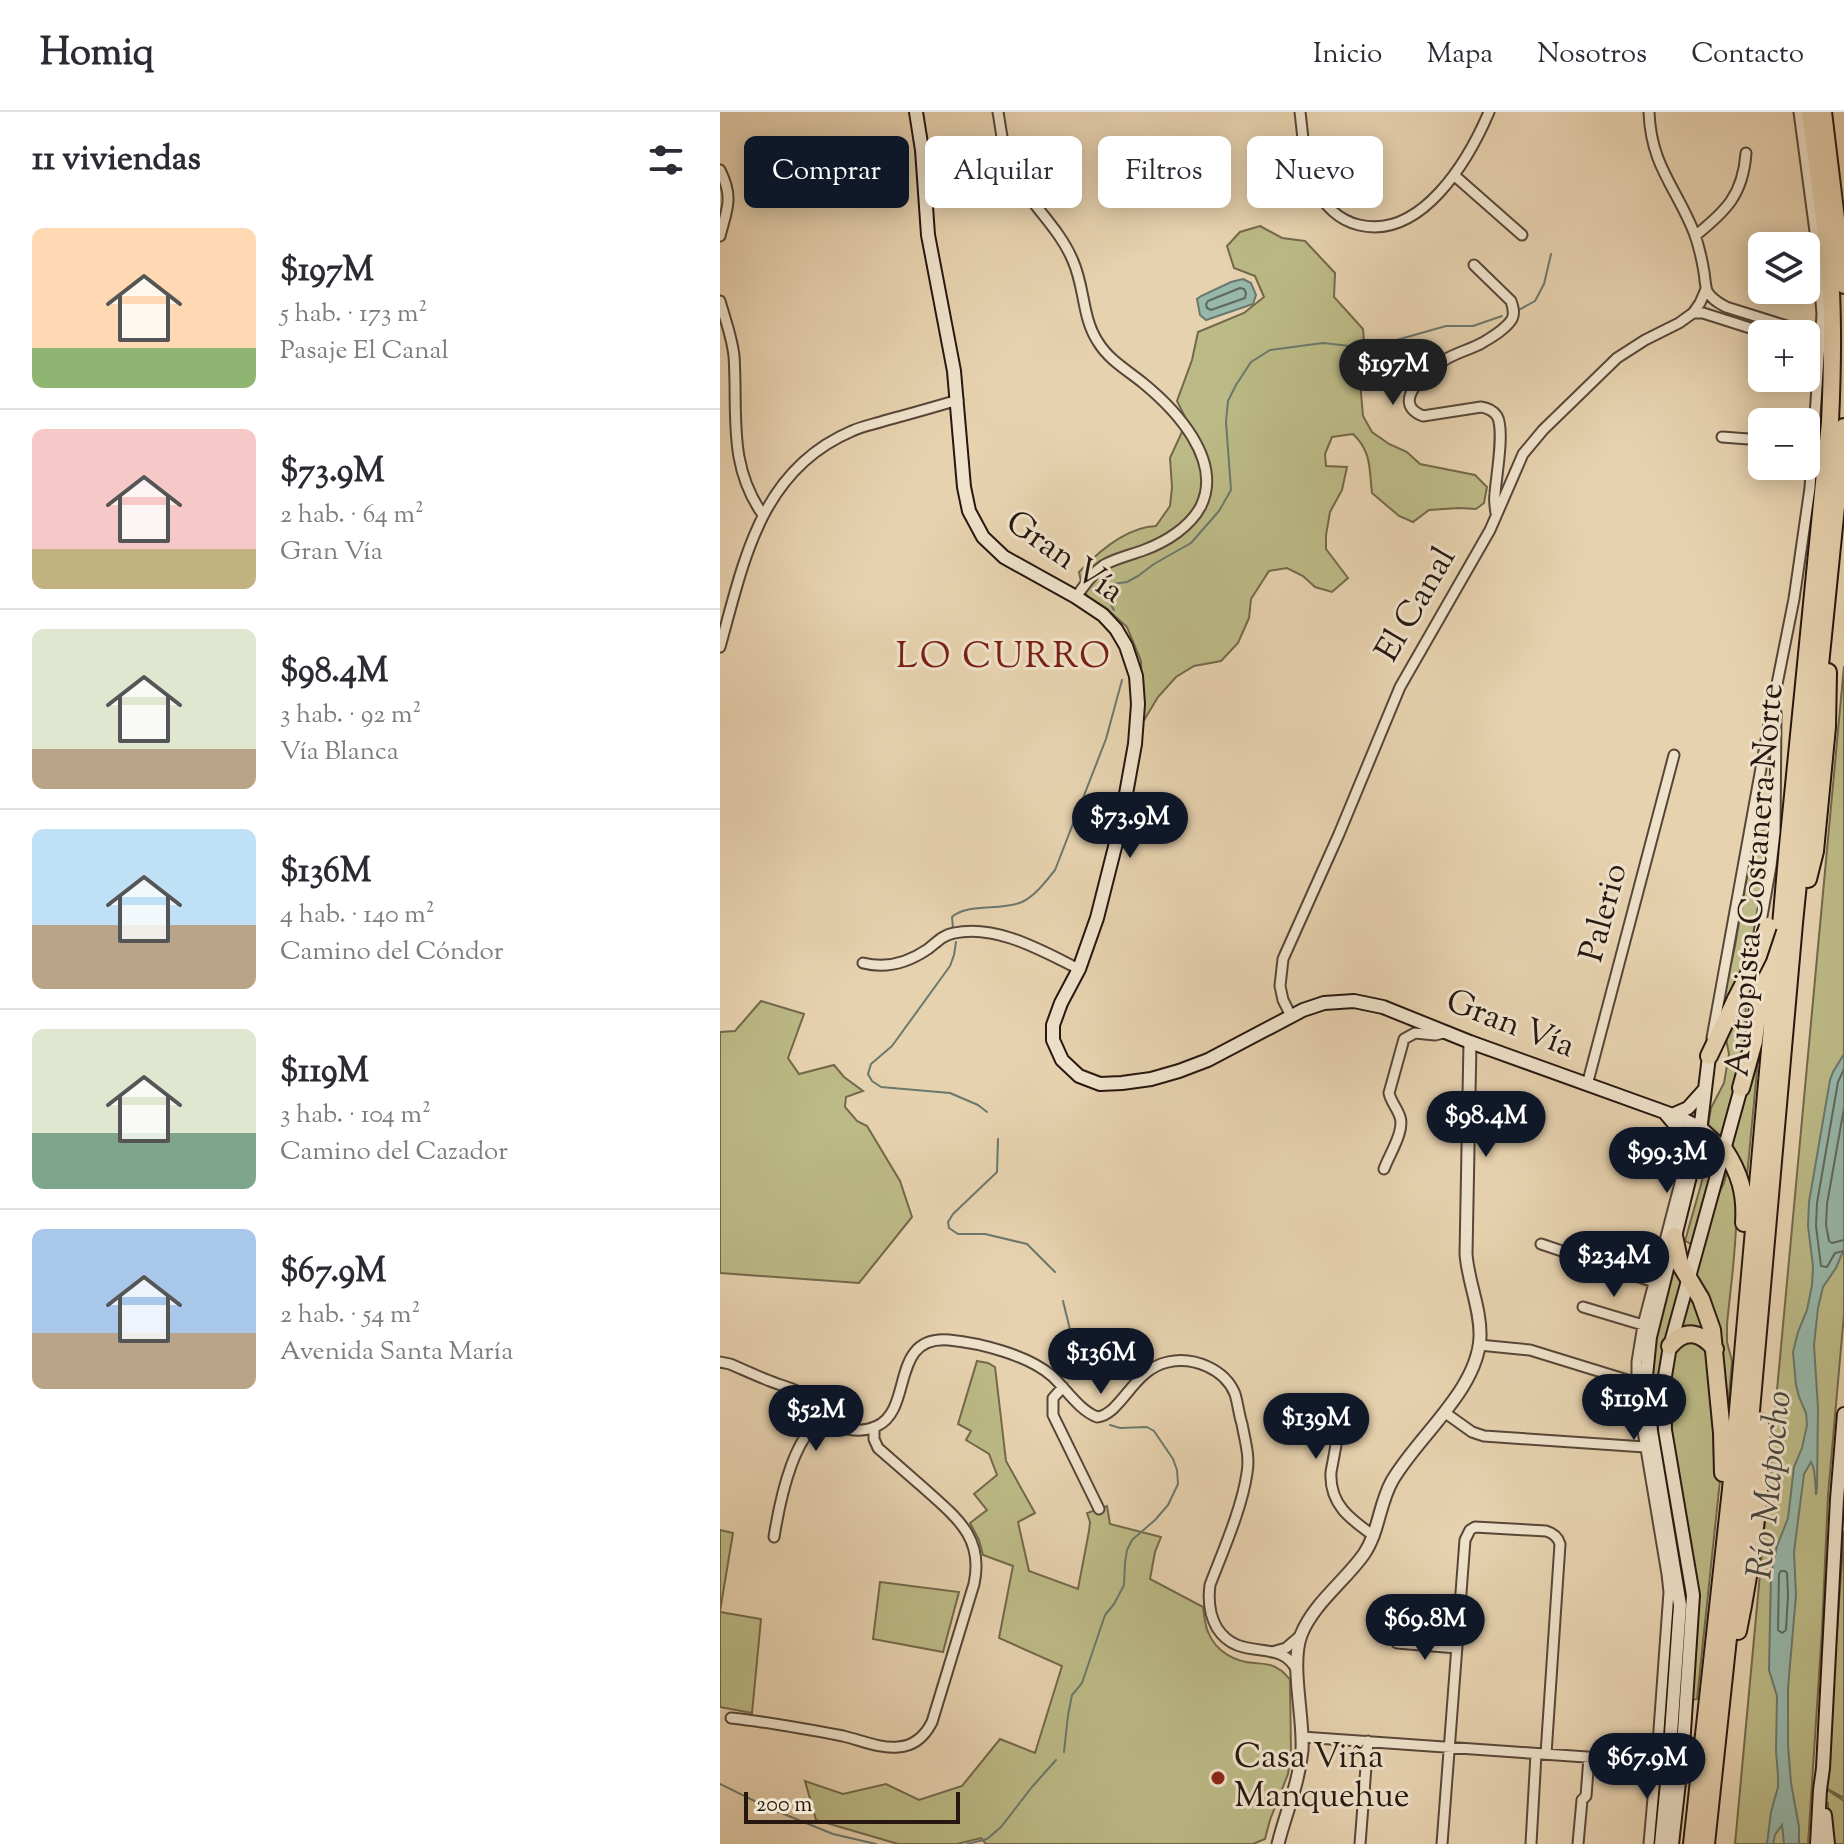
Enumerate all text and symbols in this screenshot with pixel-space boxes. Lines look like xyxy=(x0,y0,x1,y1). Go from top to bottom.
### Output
text: Homiq xyxy=(40,28,154,82)
text: Inicio xyxy=(1313,35,1382,75)
text: Mapa xyxy=(1426,35,1493,75)
text: Nosotros xyxy=(1537,35,1647,75)
text: Contacto xyxy=(1691,35,1804,75)
text: 11 viviendas xyxy=(32,136,201,185)
chip: Comprar xyxy=(744,136,909,208)
chip: Alquilar xyxy=(925,136,1082,208)
chip: Filtros xyxy=(1098,136,1231,208)
chip: Nuevo xyxy=(1247,136,1383,208)
icon: filters xyxy=(644,138,688,182)
map controls xyxy=(1748,232,1820,480)
button: layers xyxy=(1748,232,1820,304)
text: $197M xyxy=(280,247,374,296)
icon: home xyxy=(96,260,192,356)
text: 5 hab. · 173 m² xyxy=(280,296,427,333)
button: + xyxy=(1748,320,1820,392)
text: Pasaje El Canal xyxy=(280,333,449,370)
pin: $197M xyxy=(1337,339,1449,407)
text: $197M xyxy=(1357,346,1429,383)
button: − xyxy=(1748,408,1820,480)
text: $73.9M xyxy=(280,448,385,497)
icon: home xyxy=(96,461,192,557)
text: 2 hab. · 64 m² xyxy=(280,497,424,534)
street label: Gran Vía xyxy=(995,499,1133,617)
text: Gran Vía xyxy=(280,534,383,571)
street label: El Canal xyxy=(1365,539,1469,671)
district label: LO CURRO xyxy=(896,632,1112,684)
text: $98.4M xyxy=(280,648,388,697)
icon: home xyxy=(96,661,192,757)
street label: Autopista Costanera Norte xyxy=(1714,681,1798,1079)
text: 3 hab. · 92 m² xyxy=(280,697,421,734)
text: Vía Blanca xyxy=(280,734,399,771)
pin: $73.9M xyxy=(1065,792,1195,860)
text: $73.9M xyxy=(1090,799,1170,836)
text: $136M xyxy=(280,848,371,897)
street label: Palerio xyxy=(1568,858,1642,968)
icon: home xyxy=(96,861,192,957)
text: 4 hab. · 140 m² xyxy=(280,897,435,934)
text: Camino del Cóndor xyxy=(280,934,504,971)
street label: Gran Vía xyxy=(1439,978,1581,1072)
text: $119M xyxy=(280,1048,369,1097)
icon: home xyxy=(96,1061,192,1157)
pin: $98.4M xyxy=(1421,1091,1551,1159)
text: 3 hab. · 104 m² xyxy=(280,1097,431,1134)
text: $98.4M xyxy=(1445,1098,1527,1135)
pin: $99.3M xyxy=(1602,1127,1732,1195)
text: Camino del Cazador xyxy=(280,1134,508,1171)
text: $99.3M xyxy=(1627,1134,1707,1171)
pin: $234M xyxy=(1558,1231,1670,1299)
text: $234M xyxy=(1577,1238,1651,1275)
text: $67.9M xyxy=(280,1248,386,1297)
icon: home xyxy=(96,1261,192,1357)
text: 2 hab. · 54 m² xyxy=(280,1297,420,1334)
pin: $136M xyxy=(1045,1328,1157,1396)
text: Avenida Santa María xyxy=(280,1334,513,1371)
text: $136M xyxy=(1066,1335,1136,1372)
pin: $119M xyxy=(1578,1374,1690,1442)
text: $119M xyxy=(1600,1381,1668,1418)
pin: $52M xyxy=(769,1385,863,1453)
water label: Río Mapocho xyxy=(1735,1388,1807,1582)
text: $52M xyxy=(787,1392,845,1429)
pin: $139M xyxy=(1260,1393,1372,1461)
text: $139M xyxy=(1281,1400,1351,1437)
pin: $69.8M xyxy=(1360,1594,1490,1662)
text: $69.8M xyxy=(1384,1601,1466,1638)
pin: $67.9M xyxy=(1582,1733,1712,1801)
place label: Casa Viña Manquehue xyxy=(1234,1734,1410,1822)
text: $67.9M xyxy=(1606,1740,1688,1777)
marker: Casa Viña Manquehue xyxy=(1209,1769,1227,1787)
scale bar xyxy=(744,1788,960,1824)
text: 200 m xyxy=(756,1790,812,1822)

